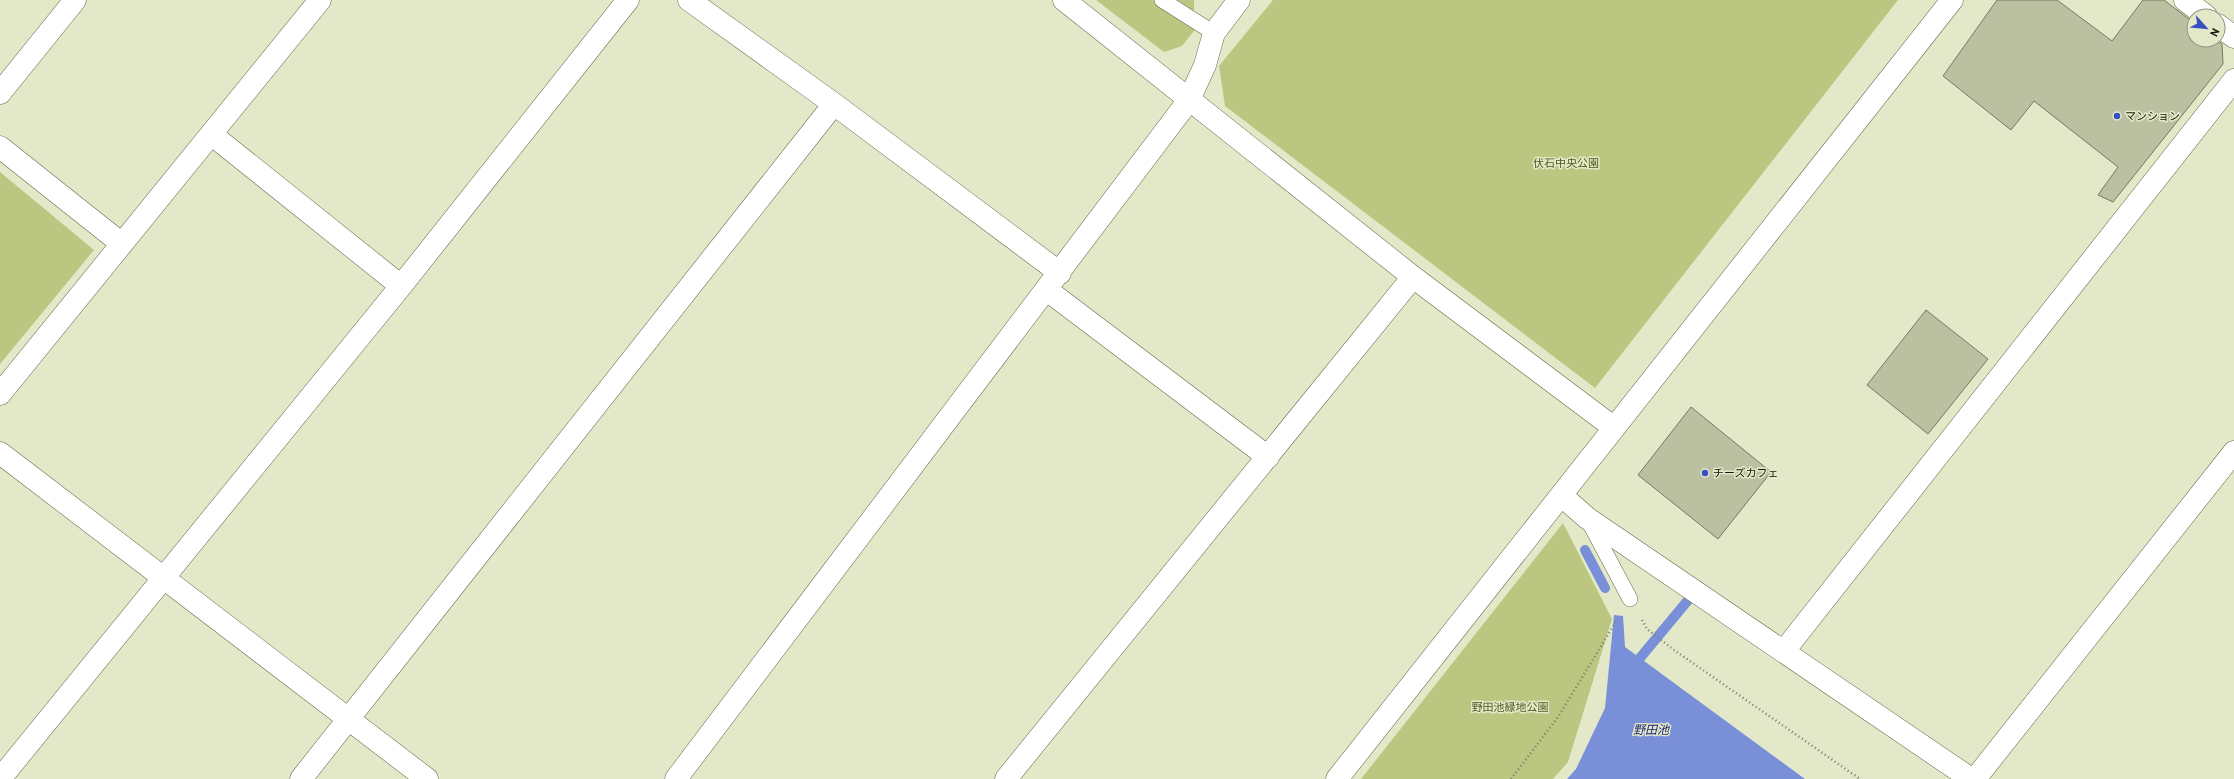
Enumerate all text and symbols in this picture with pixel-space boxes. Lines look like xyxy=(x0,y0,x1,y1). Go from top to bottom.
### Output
north arrow xyxy=(2186,8,2226,48)
text: N xyxy=(2207,26,2223,39)
place label: マンション xyxy=(2125,109,2180,123)
marker: マンション xyxy=(2112,111,2122,121)
park label: 伏石中央公園 xyxy=(1533,156,1599,170)
place label: チーズカフェ xyxy=(1713,466,1778,480)
marker: チーズカフェ xyxy=(1700,468,1710,478)
park label: 野田池緑地公園 xyxy=(1472,700,1549,714)
water label: 野田池 xyxy=(1633,722,1670,737)

